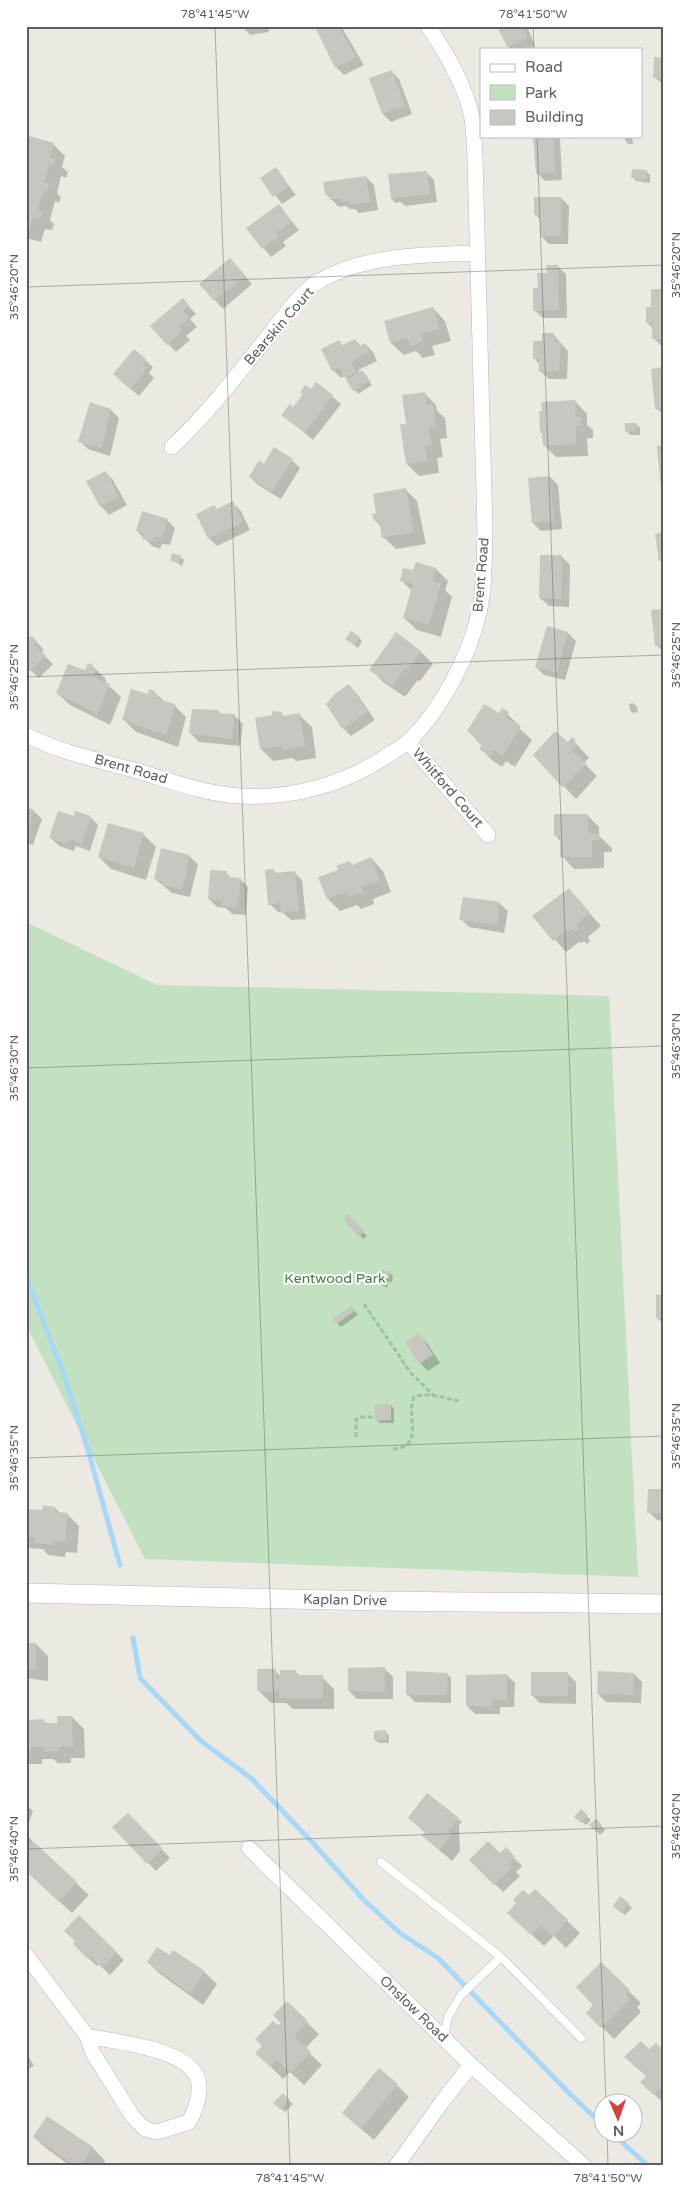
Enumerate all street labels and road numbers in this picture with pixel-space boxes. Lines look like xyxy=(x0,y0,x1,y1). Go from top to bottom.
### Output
street label: Bearskin Court xyxy=(240,283,318,369)
street label: Brent Road xyxy=(469,537,493,613)
street label: Whitford Court xyxy=(409,745,488,832)
street label: Brent Road xyxy=(93,750,169,788)
street label: Kaplan Drive xyxy=(303,1591,387,1609)
street label: Onslow Road xyxy=(376,1972,452,2046)

